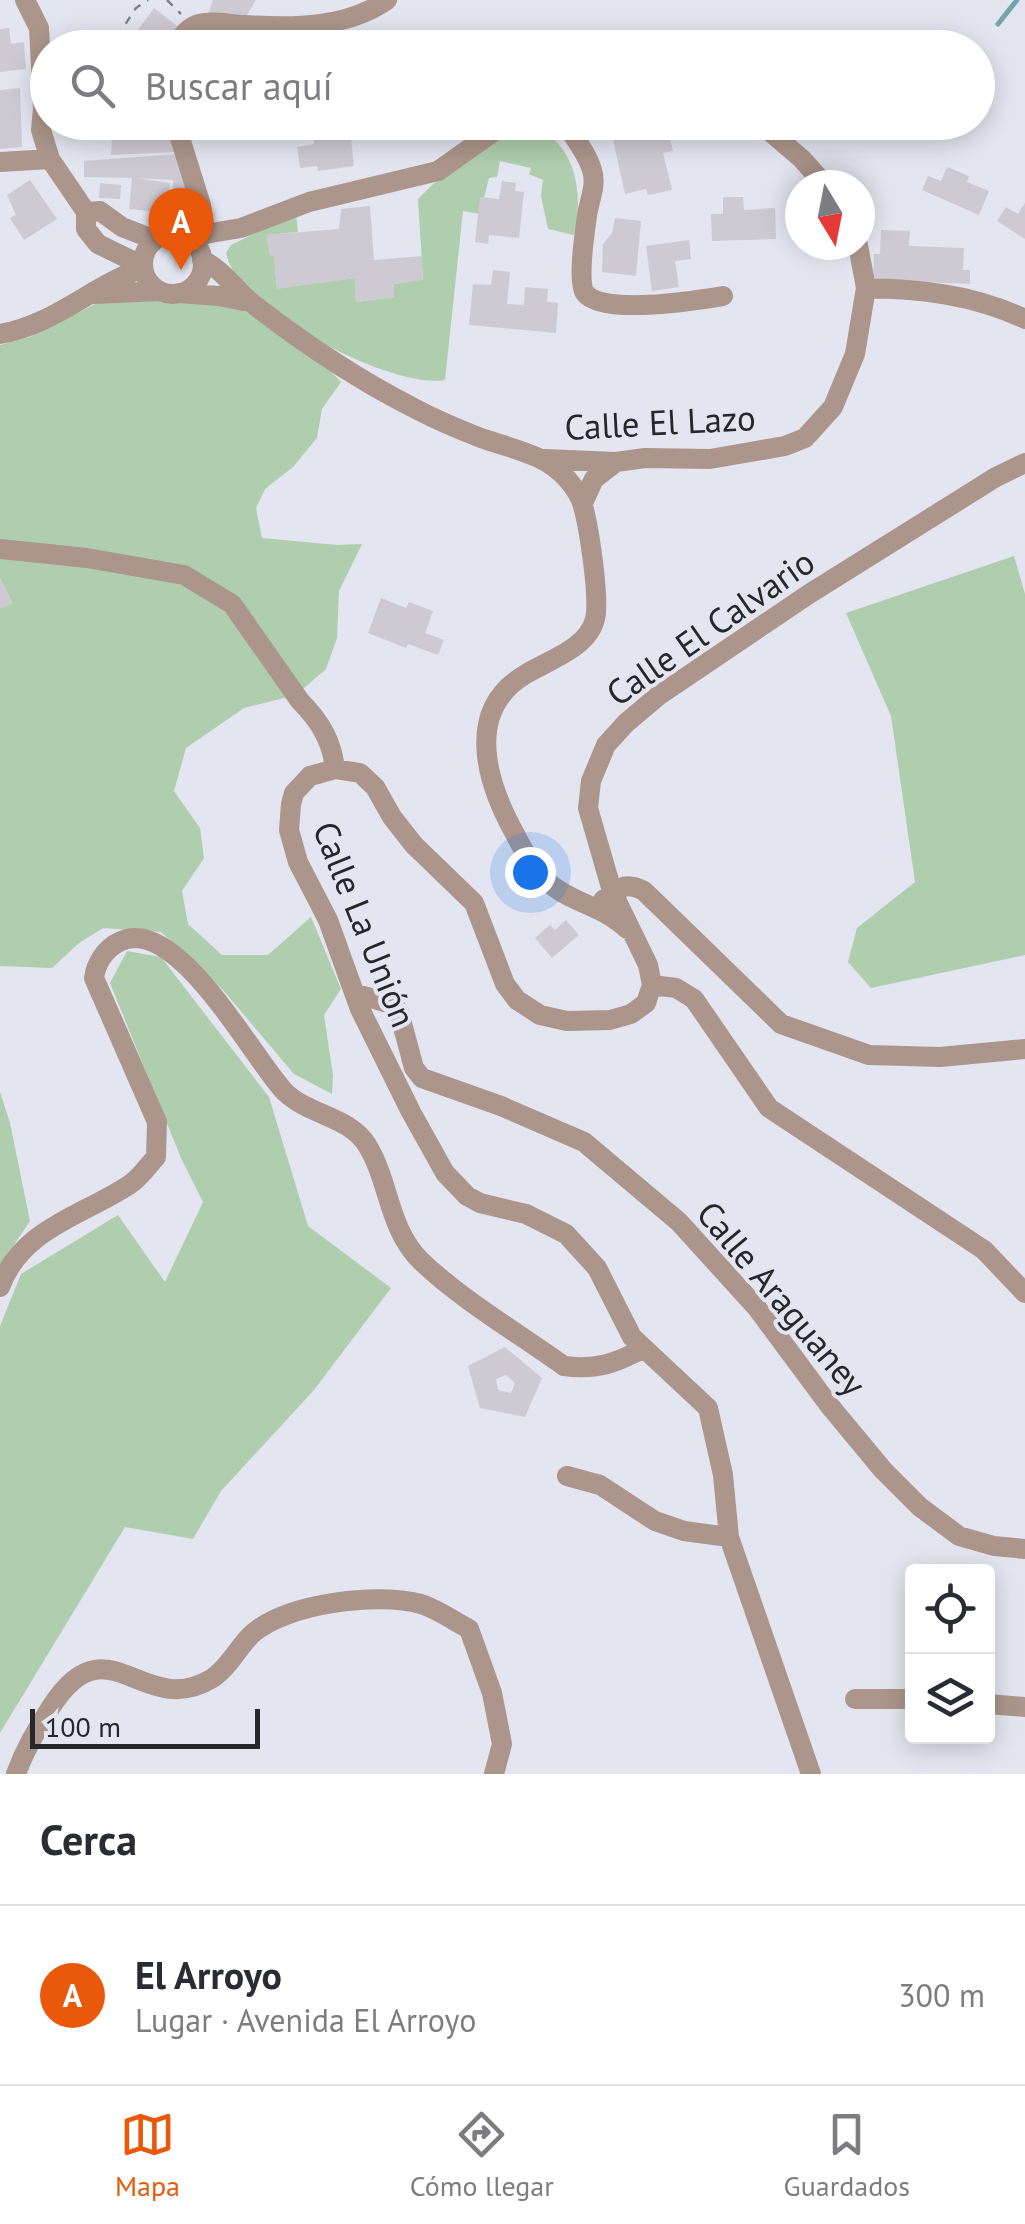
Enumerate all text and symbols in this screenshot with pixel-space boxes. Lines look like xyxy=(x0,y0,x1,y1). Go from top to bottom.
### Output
search box xyxy=(30,30,995,140)
icon: search xyxy=(65,58,120,113)
text: Buscar aquí xyxy=(145,61,333,110)
north arrow xyxy=(785,170,875,260)
pin: A xyxy=(148,188,214,270)
street label: Calle El Lazo xyxy=(563,394,757,450)
street label: Calle El Calvario xyxy=(597,538,823,716)
street label: Calle La Unión xyxy=(303,814,427,1034)
your location xyxy=(505,847,556,898)
street label: Calle Araguaney xyxy=(687,1191,877,1405)
map controls xyxy=(905,1564,995,1744)
button: locate xyxy=(905,1564,995,1654)
button: layers xyxy=(905,1654,995,1744)
scale bar xyxy=(30,1704,260,1748)
text: 100 m xyxy=(45,1708,121,1745)
text: Cerca xyxy=(40,1812,137,1867)
text: El Arroyo xyxy=(135,1950,282,1999)
text: A xyxy=(63,1974,82,2016)
text: 300 m xyxy=(898,1974,985,2016)
text: Lugar · Avenida El Arroyo xyxy=(135,1999,476,2041)
tab: Mapa xyxy=(115,2107,180,2204)
tab: Cómo llegar xyxy=(410,2107,554,2204)
tab: Guardados xyxy=(784,2107,910,2204)

